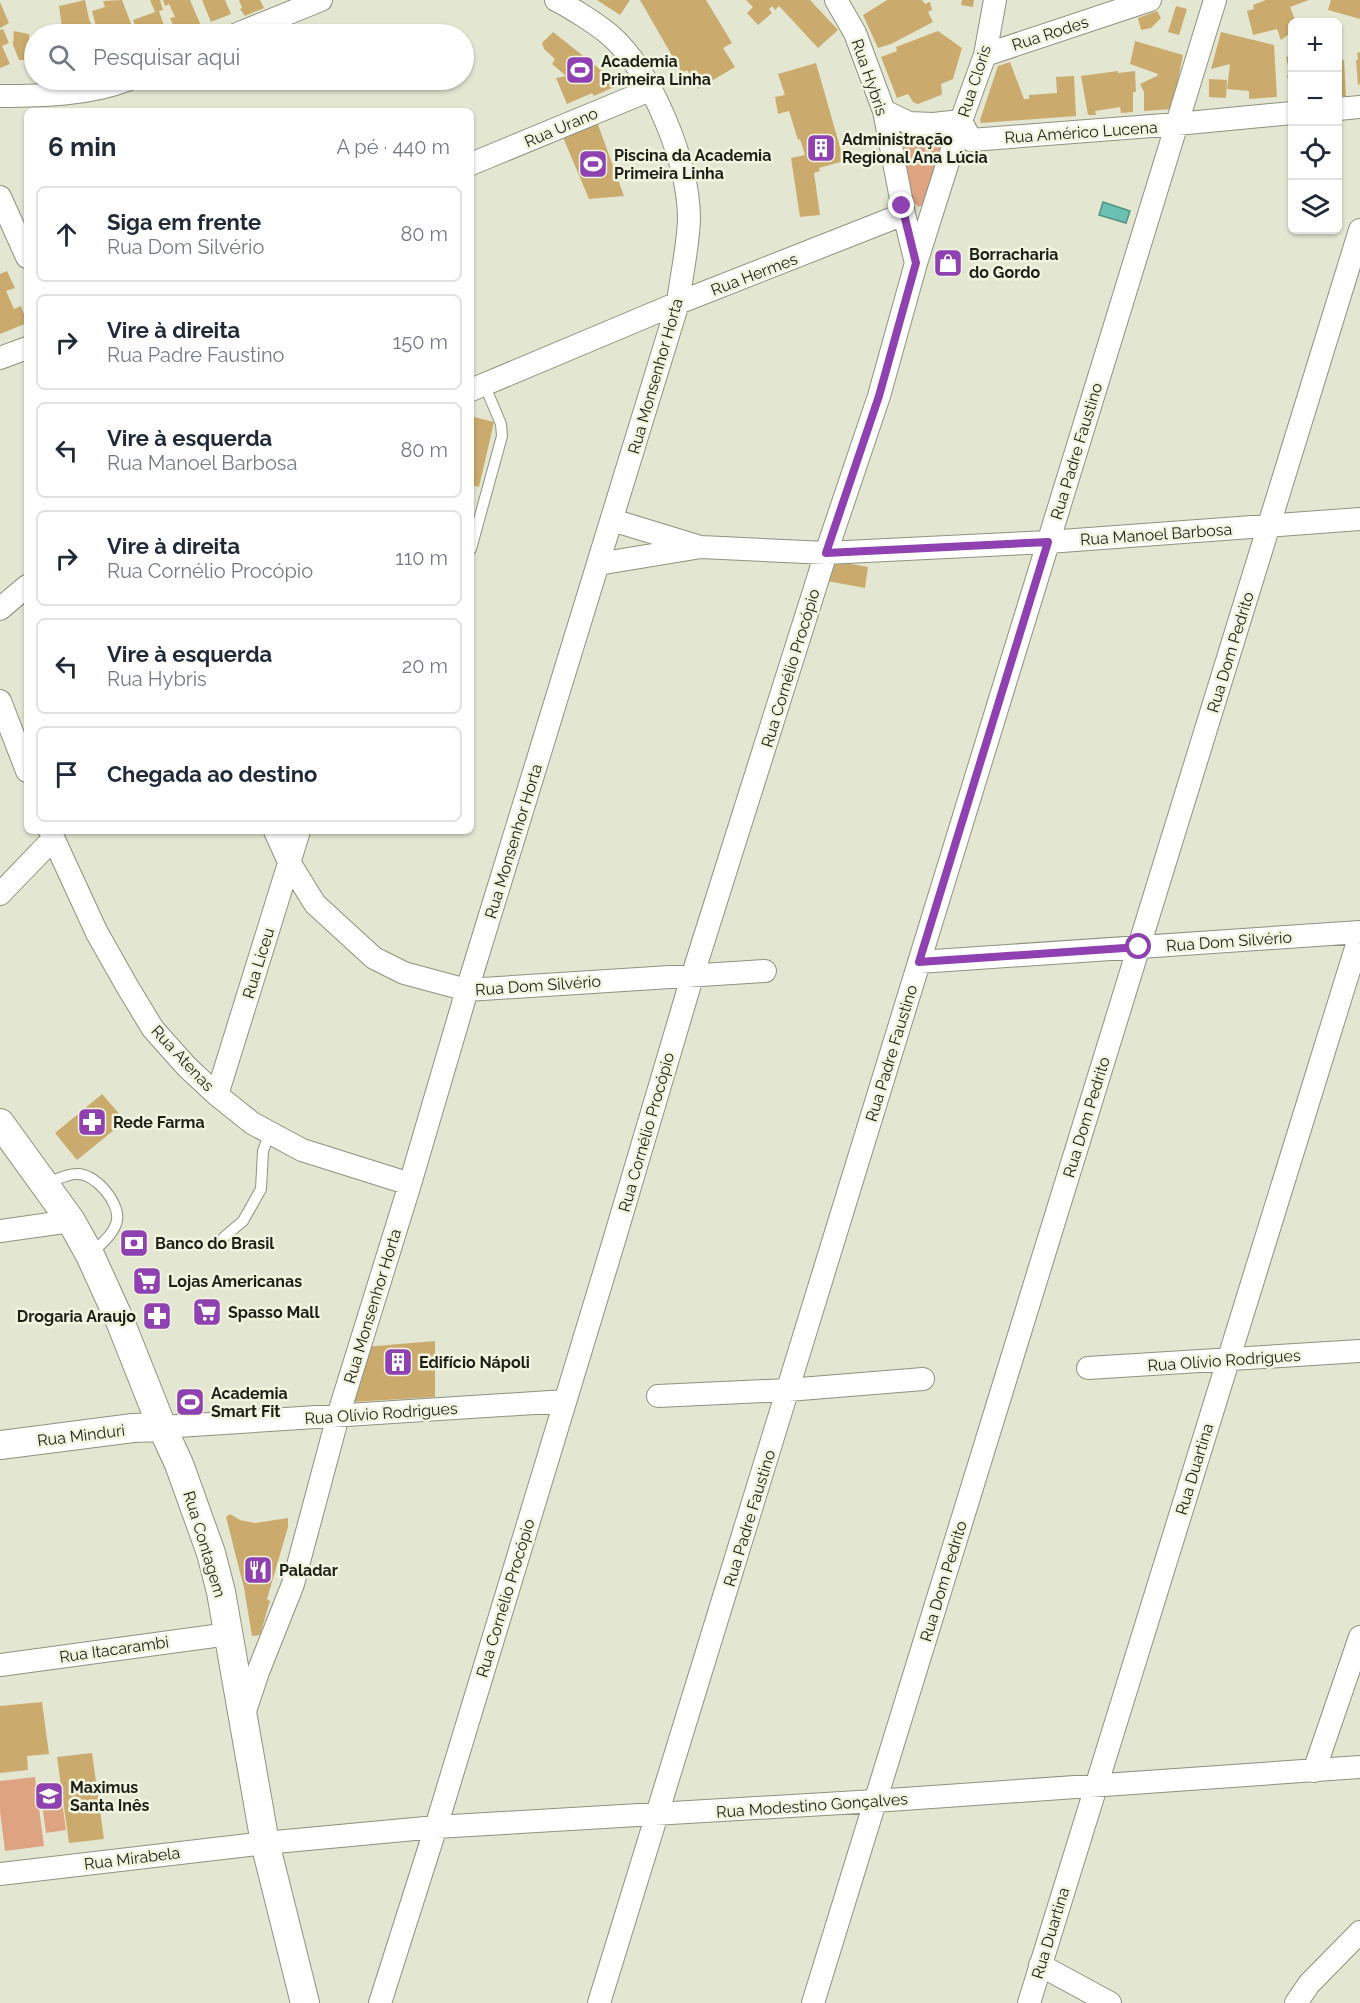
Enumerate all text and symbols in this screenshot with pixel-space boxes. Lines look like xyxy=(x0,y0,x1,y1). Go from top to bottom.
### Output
street label: Rua Rodes xyxy=(1009,12,1091,55)
map controls xyxy=(1288,18,1342,234)
button: + xyxy=(1288,18,1342,72)
search box xyxy=(24,24,474,90)
street label: Rua Hybris xyxy=(848,36,892,118)
icon: search xyxy=(45,41,78,74)
street label: Rua Cloris xyxy=(954,43,995,119)
text: Pesquisar aqui xyxy=(93,44,240,70)
place label: Academia Primeira Linha xyxy=(601,52,711,89)
sports icon: Academia Primeira Linha xyxy=(564,54,596,86)
button: − xyxy=(1288,72,1342,126)
street label: Rua Urano xyxy=(522,104,601,151)
street label: Rua Américo Lucena xyxy=(1004,118,1158,147)
button: locate xyxy=(1288,126,1342,180)
place label: Administração Regional Ana Lúcia xyxy=(842,130,988,167)
text: 6 min xyxy=(48,132,117,162)
building icon: Administração Regional Ana Lúcia xyxy=(805,132,837,164)
text: A pé · 440 m xyxy=(336,135,450,159)
place label: Piscina da Academia Primeira Linha xyxy=(614,146,771,183)
sports icon: Piscina da Academia Primeira Linha xyxy=(577,148,609,180)
button: layers xyxy=(1288,180,1342,234)
route end xyxy=(888,192,914,218)
text: Siga em frente xyxy=(107,209,261,235)
icon: ahead xyxy=(50,218,83,251)
text: 80 m xyxy=(400,222,448,246)
text: Rua Dom Silvério xyxy=(107,235,264,259)
place label: Borracharia do Gordo xyxy=(969,245,1058,282)
shop icon: Borracharia do Gordo xyxy=(932,247,964,279)
street label: Rua Hermes xyxy=(708,249,800,300)
street label: Rua Monsenhor Horta xyxy=(624,296,687,456)
text: Vire à direita xyxy=(107,317,240,343)
icon: right xyxy=(50,326,83,359)
text: 150 m xyxy=(393,330,448,354)
text: Rua Padre Faustino xyxy=(107,343,285,367)
street label: Rua Padre Faustino xyxy=(1047,380,1106,522)
text: Vire à esquerda xyxy=(107,425,272,451)
icon: left xyxy=(50,434,83,467)
text: 80 m xyxy=(400,438,448,462)
text: Rua Manoel Barbosa xyxy=(107,451,297,475)
street label: Rua Manoel Barbosa xyxy=(1079,520,1233,549)
text: Vire à direita xyxy=(107,533,240,559)
icon: right xyxy=(50,542,83,575)
text: 110 m xyxy=(395,546,448,570)
text: Rua Cornélio Procópio xyxy=(107,559,313,583)
street label: Rua Cornélio Procópio xyxy=(757,587,824,750)
street label: Rua Dom Pedrito xyxy=(1203,589,1258,715)
text: Vire à esquerda xyxy=(107,641,272,667)
icon: left xyxy=(50,650,83,683)
text: 20 m xyxy=(402,654,448,678)
text: Rua Hybris xyxy=(107,667,207,691)
icon: arrive xyxy=(50,758,83,791)
text: Chegada ao destino xyxy=(107,761,317,787)
street label: Rua Monsenhor Horta xyxy=(481,761,546,921)
street label: Rua Liceu xyxy=(239,925,278,1001)
street label: Rua Dom Silvério xyxy=(1166,928,1292,955)
route start xyxy=(1125,933,1151,959)
street label: Rua Dom Silvério xyxy=(475,972,601,999)
street label: Rua Padre Faustino xyxy=(862,982,921,1124)
street label: Rua Atenas xyxy=(147,1022,218,1095)
street label: Rua Cornélio Procópio xyxy=(615,1050,678,1214)
street label: Rua Dom Pedrito xyxy=(1059,1054,1114,1180)
pharmacy icon: Rede Farma xyxy=(76,1106,108,1138)
place label: Rede Farma xyxy=(113,1113,205,1132)
street label: Rua Monsenhor Horta xyxy=(340,1226,405,1386)
bank icon: Banco do Brasil xyxy=(118,1227,150,1259)
place label: Banco do Brasil xyxy=(155,1234,275,1253)
supermarket icon: Lojas Americanas xyxy=(131,1265,163,1297)
place label: Lojas Americanas xyxy=(168,1272,302,1291)
supermarket icon: Spasso Mall xyxy=(191,1296,223,1328)
pharmacy icon: Drogaria Araujo xyxy=(141,1300,173,1332)
place label: Spasso Mall xyxy=(228,1303,320,1322)
place label: Drogaria Araujo xyxy=(17,1307,136,1326)
building icon: Edifício Nápoli xyxy=(382,1346,414,1378)
street label: Rua Olívio Rodrigues xyxy=(1147,1346,1301,1375)
place label: Edifício Nápoli xyxy=(419,1353,530,1372)
place label: Academia Smart Fit xyxy=(211,1384,288,1421)
sports icon: Academia Smart Fit xyxy=(174,1386,206,1418)
street label: Rua Olívio Rodrigues xyxy=(304,1399,458,1428)
street label: Rua Minduri xyxy=(36,1421,126,1450)
street label: Rua Duartina xyxy=(1172,1421,1217,1517)
street label: Rua Padre Faustino xyxy=(720,1447,779,1589)
street label: Rua Contagem xyxy=(179,1489,230,1600)
street label: Rua Cornélio Procópio xyxy=(472,1517,539,1680)
street label: Rua Dom Pedrito xyxy=(916,1518,971,1644)
restaurant icon: Paladar xyxy=(242,1554,274,1586)
place label: Paladar xyxy=(279,1561,338,1580)
street label: Rua Itacarambi xyxy=(58,1632,170,1667)
place label: Maximus Santa Inês xyxy=(70,1778,150,1815)
school or university icon: Maximus Santa Inês xyxy=(33,1780,65,1812)
street label: Rua Modestino Gonçalves xyxy=(716,1789,909,1822)
street label: Rua Mirabela xyxy=(83,1843,181,1874)
street label: Rua Duartina xyxy=(1028,1885,1073,1981)

